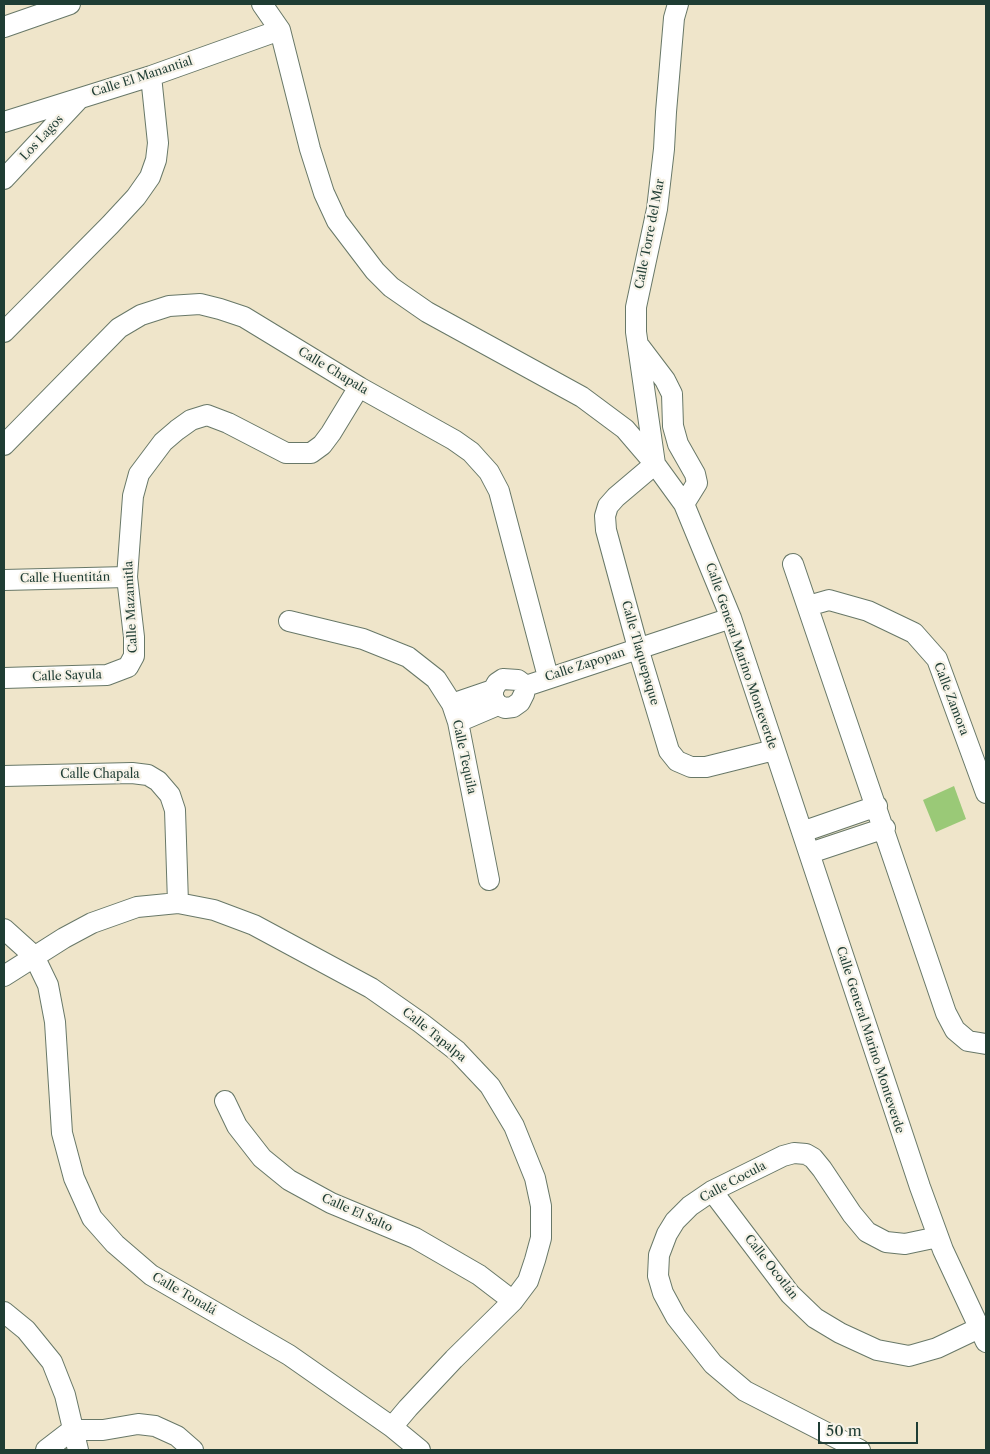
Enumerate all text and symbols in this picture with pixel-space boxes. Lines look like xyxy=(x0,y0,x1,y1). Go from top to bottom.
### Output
street label: Calle El Manantial xyxy=(90,54,194,100)
street label: Los Lagos xyxy=(17,112,67,164)
street label: Calle Torre del Mar xyxy=(632,178,668,290)
street label: Calle Chapala xyxy=(295,344,371,398)
street label: Calle Mazamitla xyxy=(121,560,141,654)
street label: Calle General Marino Monteverde xyxy=(702,561,780,751)
street label: Calle Huentitán xyxy=(20,570,110,586)
street label: Calle Tlaquepaque xyxy=(618,599,662,707)
street label: Calle Zapopan xyxy=(543,645,627,685)
street label: Calle Zamora xyxy=(930,661,972,737)
street label: Calle Sayula xyxy=(32,668,102,684)
street label: Calle Tequila xyxy=(449,719,479,795)
street label: Calle Chapala xyxy=(60,768,140,782)
street label: Calle General Marino Monteverde xyxy=(833,945,907,1135)
street label: Calle Tapalpa xyxy=(399,1005,469,1065)
street label: Calle Cocula xyxy=(697,1159,769,1205)
street label: Calle El Salto xyxy=(319,1191,395,1235)
street label: Calle Ocotlán xyxy=(741,1232,801,1302)
street label: Calle Tonalá xyxy=(149,1270,219,1318)
scale bar xyxy=(820,1412,920,1444)
text: 50 m xyxy=(826,1421,862,1440)

